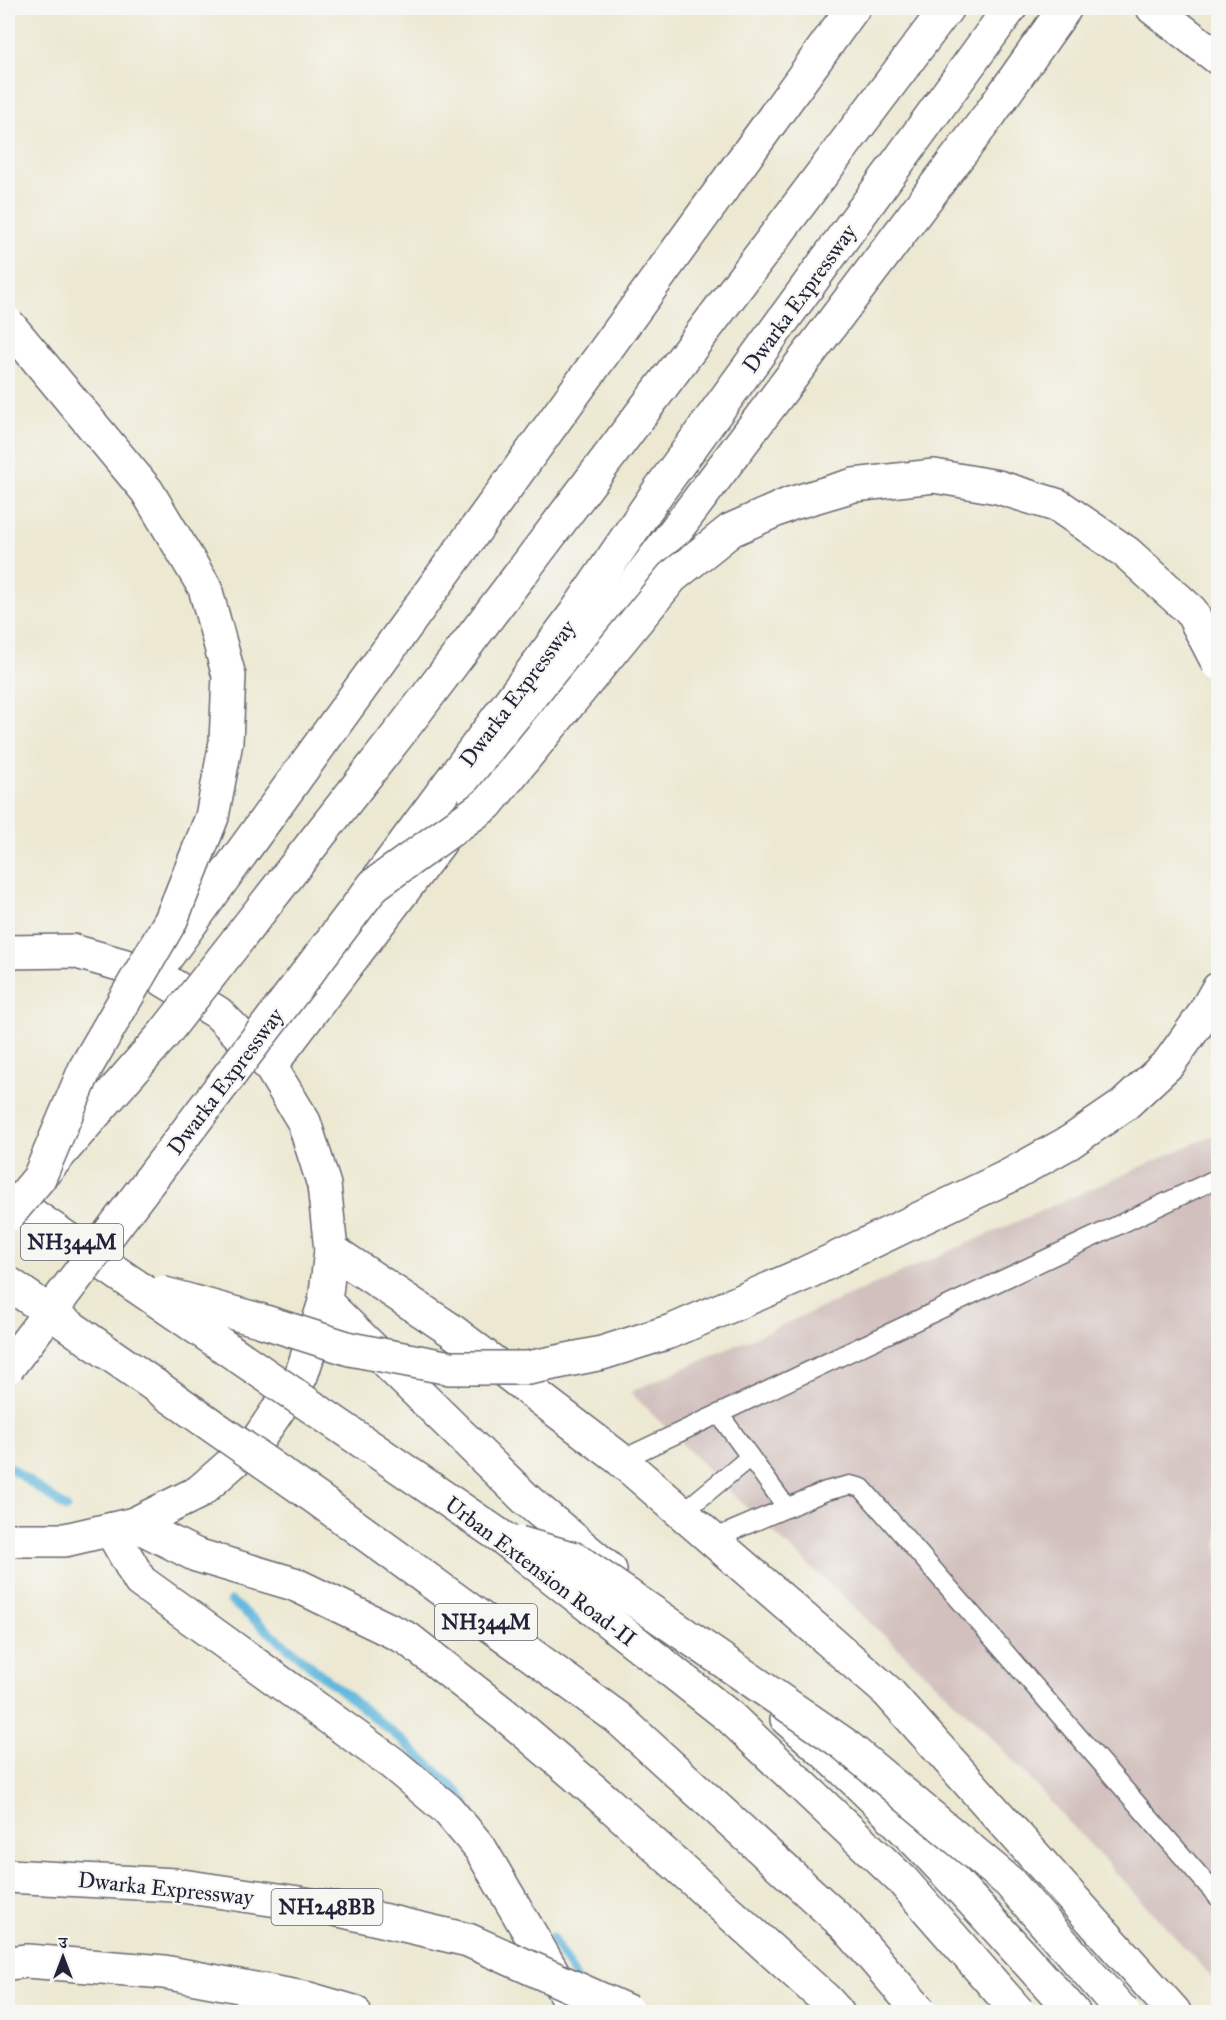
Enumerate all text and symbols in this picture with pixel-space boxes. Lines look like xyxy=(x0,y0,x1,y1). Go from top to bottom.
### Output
street label: Dwarka Expressway xyxy=(737,218,863,378)
street label: Dwarka Expressway xyxy=(453,614,582,772)
street label: Dwarka Expressway xyxy=(161,1002,290,1160)
road number: NH344M xyxy=(21,1224,123,1260)
street label: Urban Extension Road-II xyxy=(440,1491,642,1652)
road number: NH344M xyxy=(435,1604,537,1640)
street label: Dwarka Expressway xyxy=(77,1866,256,1911)
road number: NH248BB xyxy=(272,1889,382,1925)
north arrow xyxy=(33,1927,93,1987)
text: उ xyxy=(58,1933,69,1952)

